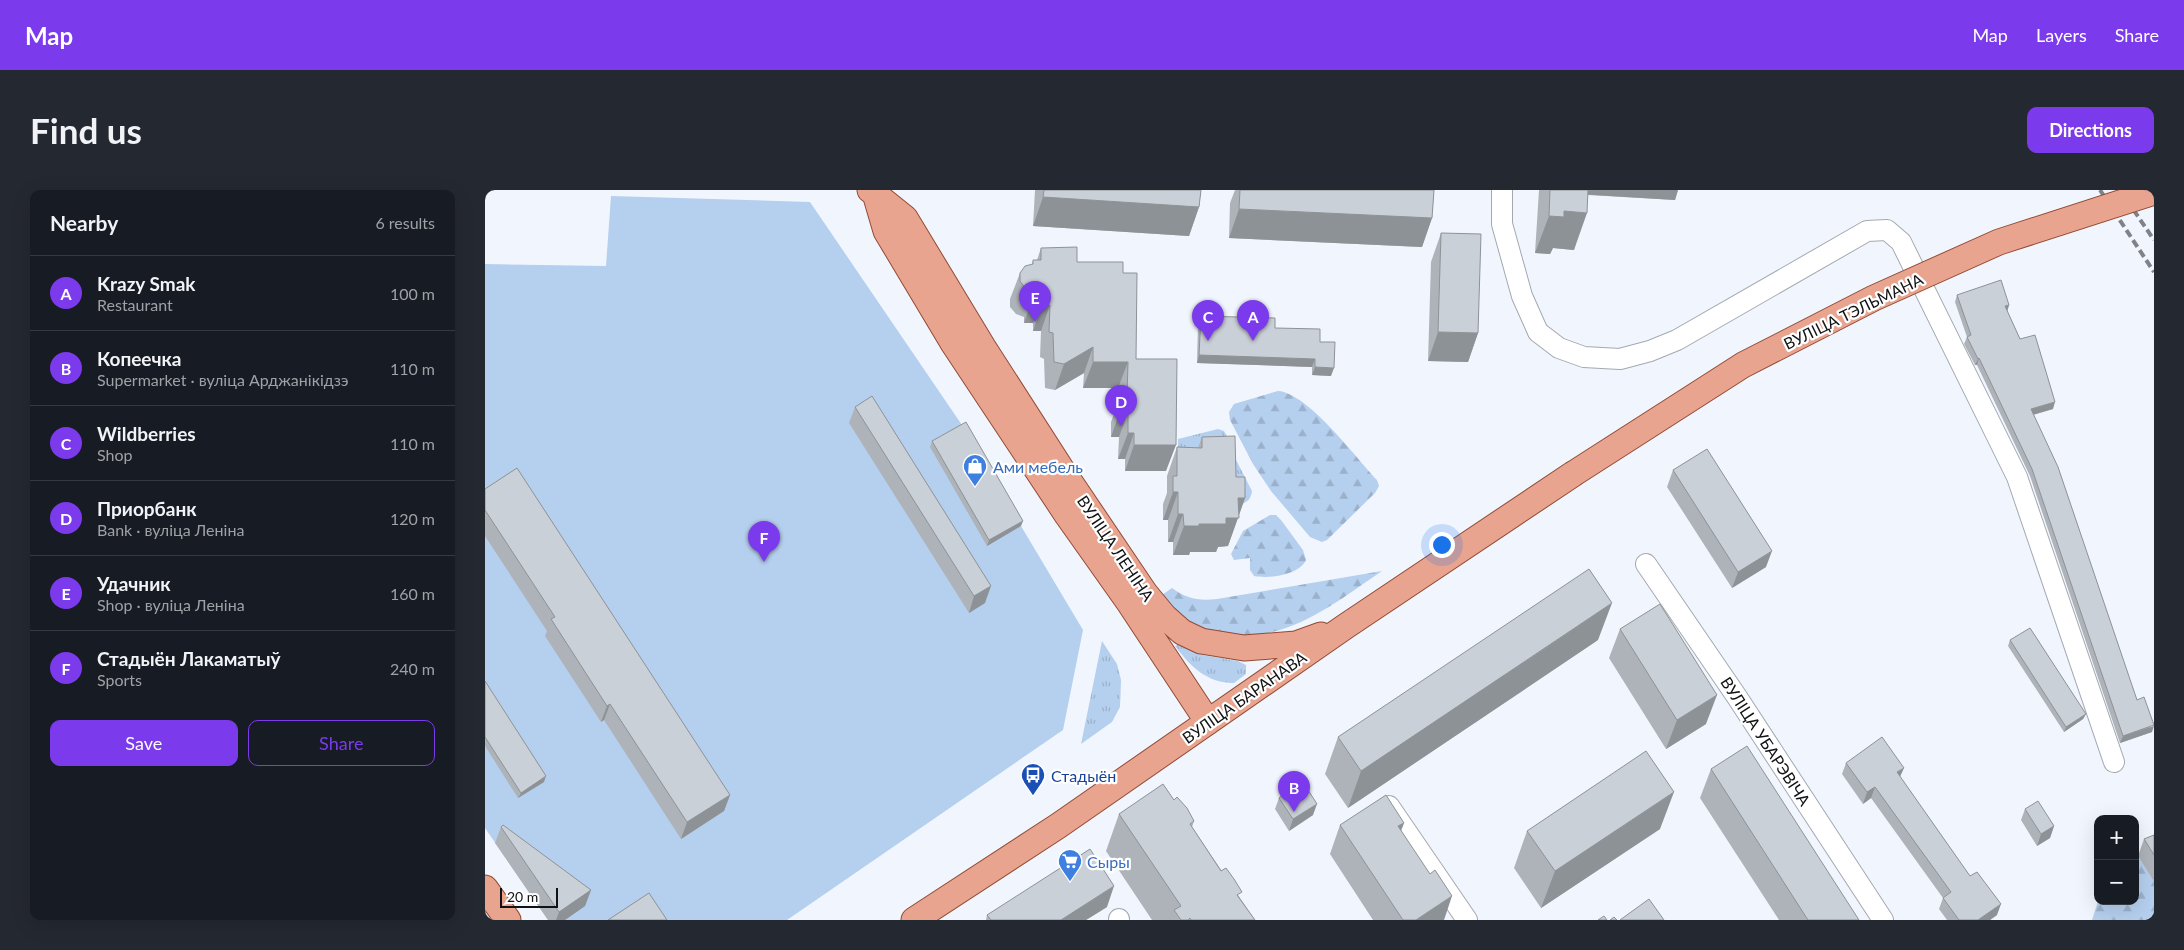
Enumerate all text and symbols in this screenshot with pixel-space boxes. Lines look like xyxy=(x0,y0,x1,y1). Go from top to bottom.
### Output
text: Map xyxy=(25,21,73,50)
text: Map xyxy=(1972,24,2008,46)
text: Layers xyxy=(2036,24,2087,46)
text: Share xyxy=(2115,24,2159,46)
button: Directions xyxy=(2027,107,2154,153)
text: Find us xyxy=(30,109,142,151)
text: Nearby xyxy=(50,210,118,235)
text: 6 results xyxy=(375,213,435,232)
street label: ВУЛІЦА ТЭЛЬМАНА xyxy=(1780,269,1926,353)
text: Krazy Smak xyxy=(97,272,195,295)
pin: E xyxy=(1019,281,1051,322)
text: A xyxy=(60,284,72,303)
text: 100 m xyxy=(390,284,435,303)
text: Restaurant xyxy=(97,295,173,314)
pin: C xyxy=(1192,300,1224,341)
pin: A xyxy=(1237,300,1269,341)
text: Копеечка xyxy=(97,347,181,370)
text: B xyxy=(61,359,71,378)
text: 110 m xyxy=(390,359,435,378)
text: Supermarket · вуліца Арджанікідзэ xyxy=(97,370,349,389)
pin: D xyxy=(1105,385,1137,426)
text: Wildberries xyxy=(97,422,196,445)
text: C xyxy=(61,434,71,453)
text: 110 m xyxy=(390,434,435,453)
text: Shop xyxy=(97,445,133,464)
shop icon: Ами мебель xyxy=(962,453,988,487)
place label: Ами мебель xyxy=(993,457,1083,476)
street label: ВУЛІЦА ЛЕНІНА xyxy=(1074,492,1158,605)
text: Приорбанк xyxy=(97,497,197,520)
text: D xyxy=(60,509,72,528)
text: 120 m xyxy=(390,509,435,528)
text: Bank · вуліца Леніна xyxy=(97,520,244,539)
pin: F xyxy=(748,521,780,562)
your location xyxy=(1429,532,1455,558)
text: Удачник xyxy=(97,572,171,595)
text: E xyxy=(61,584,71,603)
text: 160 m xyxy=(390,584,435,603)
text: Shop · вуліца Леніна xyxy=(97,595,245,614)
text: Стадыён Лакаматыў xyxy=(97,647,281,670)
street label: ВУЛІЦА БАРАНАВА xyxy=(1178,647,1310,747)
text: F xyxy=(61,659,71,678)
text: 240 m xyxy=(390,659,435,678)
text: Sports xyxy=(97,670,142,689)
street label: ВУЛІЦА УБАРЭВІЧА xyxy=(1717,673,1815,809)
button: Save xyxy=(50,720,238,766)
button: Share xyxy=(248,720,435,766)
bus stop icon: Стадыён xyxy=(1020,762,1046,796)
place label: Стадыён xyxy=(1051,766,1116,785)
pin: B xyxy=(1278,771,1310,812)
map controls xyxy=(2094,815,2139,905)
button: + xyxy=(2094,815,2139,860)
supermarket icon: Сыры xyxy=(1057,848,1083,882)
place label: Сыры xyxy=(1087,852,1130,871)
button: − xyxy=(2094,860,2139,905)
scale bar xyxy=(500,885,557,908)
text: 20 m xyxy=(507,888,538,905)

